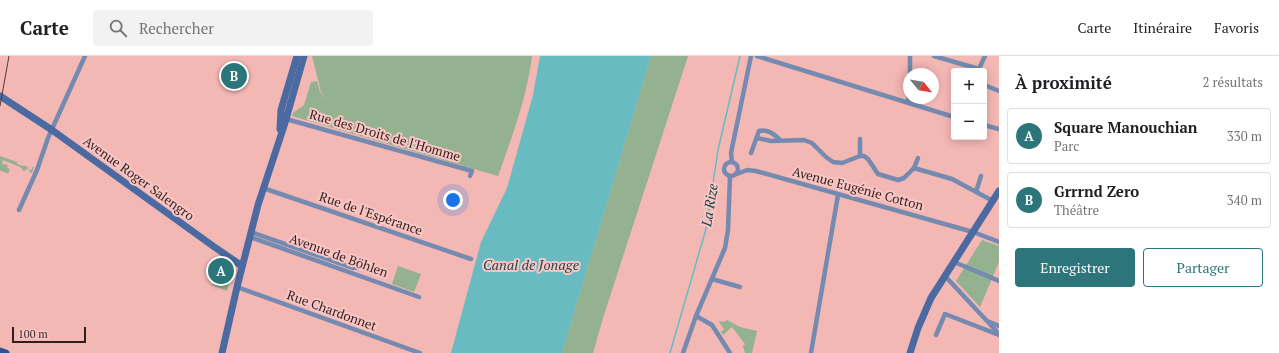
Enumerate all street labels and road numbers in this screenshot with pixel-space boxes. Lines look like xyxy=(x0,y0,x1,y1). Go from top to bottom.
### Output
street label: Rue des Droits de l'Homme xyxy=(307,105,463,165)
street label: Avenue Roger Salengro xyxy=(80,132,198,224)
street label: Avenue Eugénie Cotton xyxy=(790,162,926,214)
street label: Rue de l'Espérance xyxy=(317,187,425,239)
street label: Avenue de Böhlen xyxy=(287,229,391,281)
street label: Rue Chardonnet xyxy=(285,285,380,335)

